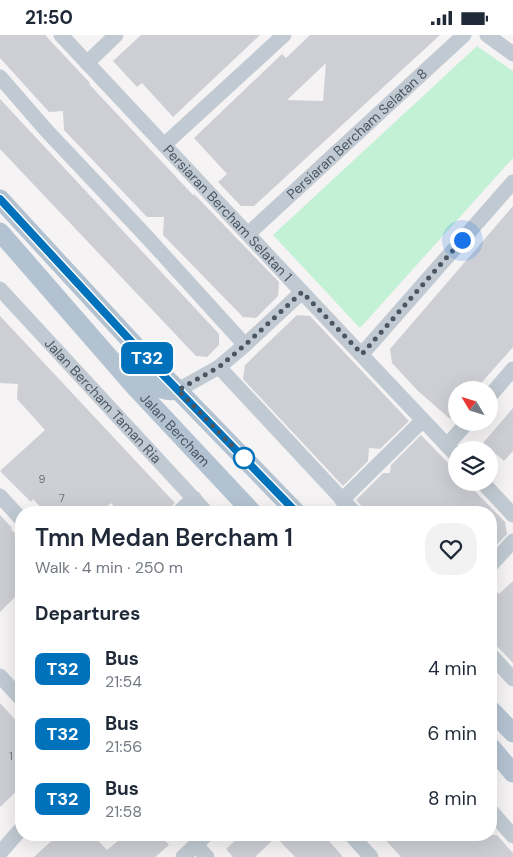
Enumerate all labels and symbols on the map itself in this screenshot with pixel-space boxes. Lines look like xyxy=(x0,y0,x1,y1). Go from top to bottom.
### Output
street label: Persiaran Bercham Selatan 8 xyxy=(283,64,431,203)
street label: Persiaran Bercham Selatan 1 xyxy=(160,141,296,285)
your location xyxy=(450,228,475,253)
street label: Jalan Bercham Taman Ria xyxy=(41,334,165,467)
line badge: T32 xyxy=(118,342,176,374)
north arrow xyxy=(448,381,498,431)
street label: Jalan Bercham xyxy=(136,389,214,470)
unlabelled marker xyxy=(233,447,255,469)
house number: 9 xyxy=(39,472,46,486)
house number: 7 xyxy=(59,491,65,505)
house number: 1 xyxy=(9,749,13,763)

